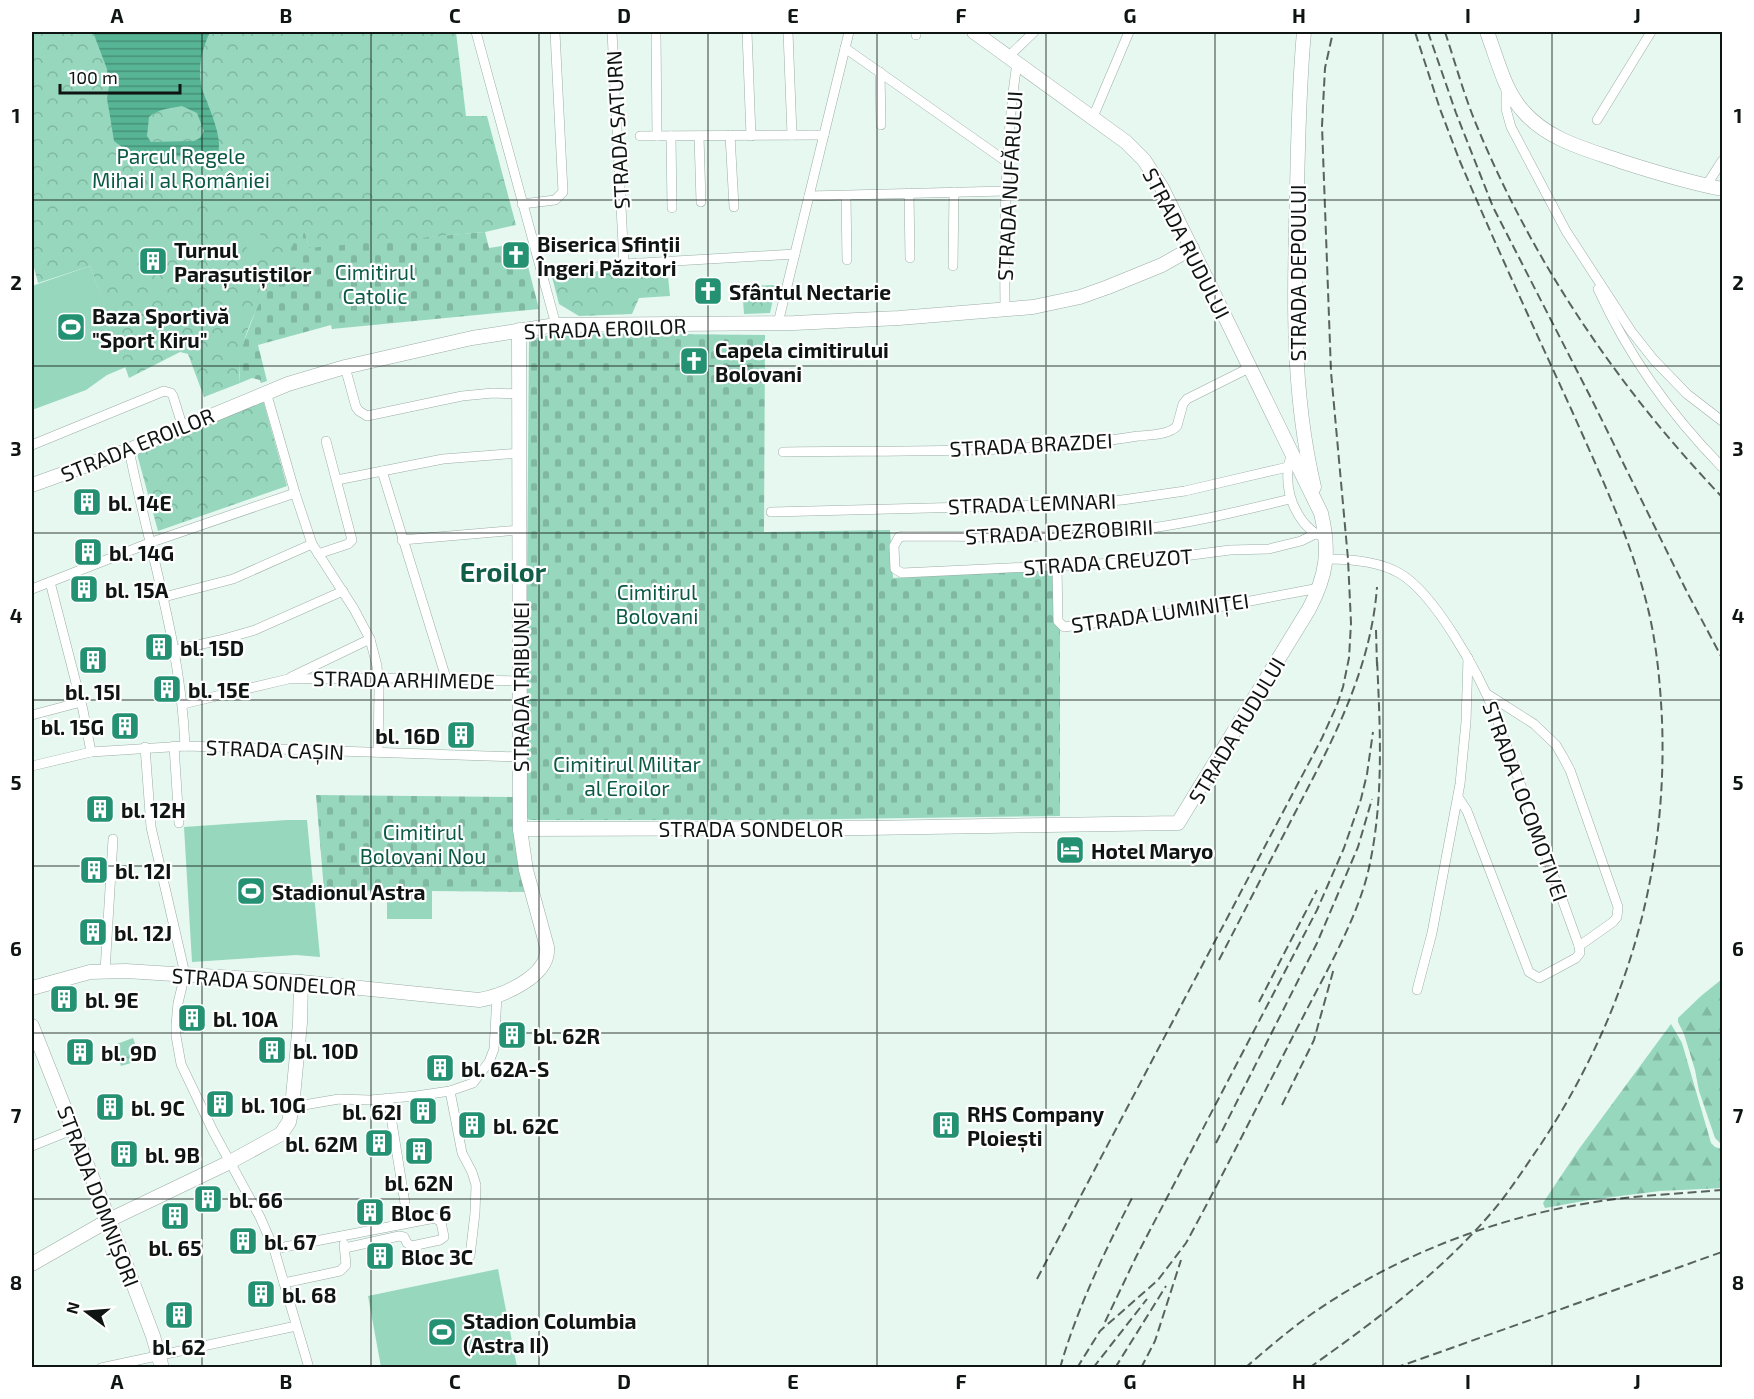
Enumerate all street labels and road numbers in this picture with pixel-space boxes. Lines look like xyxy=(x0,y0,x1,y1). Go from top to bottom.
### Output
street label: STRADA SATURN xyxy=(600,50,634,210)
street label: STRADA NUFĂRULUI xyxy=(992,90,1026,282)
street label: STRADA RUDULUI xyxy=(1138,163,1236,323)
street label: STRADA DEPOULUI xyxy=(1285,184,1310,362)
street label: STRADA EROILOR xyxy=(523,313,687,343)
street label: STRADA EROILOR xyxy=(57,402,217,486)
street label: STRADA BRAZDEI xyxy=(949,427,1113,461)
street label: STRADA LEMNARI xyxy=(947,488,1117,518)
street label: STRADA DEZROBIRII xyxy=(964,514,1154,548)
street label: STRADA CREUZOT xyxy=(1023,543,1193,579)
street label: STRADA LUMINIȚEI xyxy=(1070,587,1251,639)
street label: STRADA TRIBUNEI xyxy=(508,602,533,772)
street label: STRADA RUDULUI xyxy=(1183,652,1289,808)
street label: STRADA ARHIMEDE xyxy=(313,665,495,693)
street label: STRADA LOCOMOTIVEI xyxy=(1478,697,1574,905)
street label: STRADA CAȘIN xyxy=(205,734,345,766)
street label: STRADA SONDELOR xyxy=(659,816,843,841)
street label: STRADA SONDELOR xyxy=(171,962,357,1000)
street label: STRADA DOMNIȘORI xyxy=(51,1102,145,1291)

